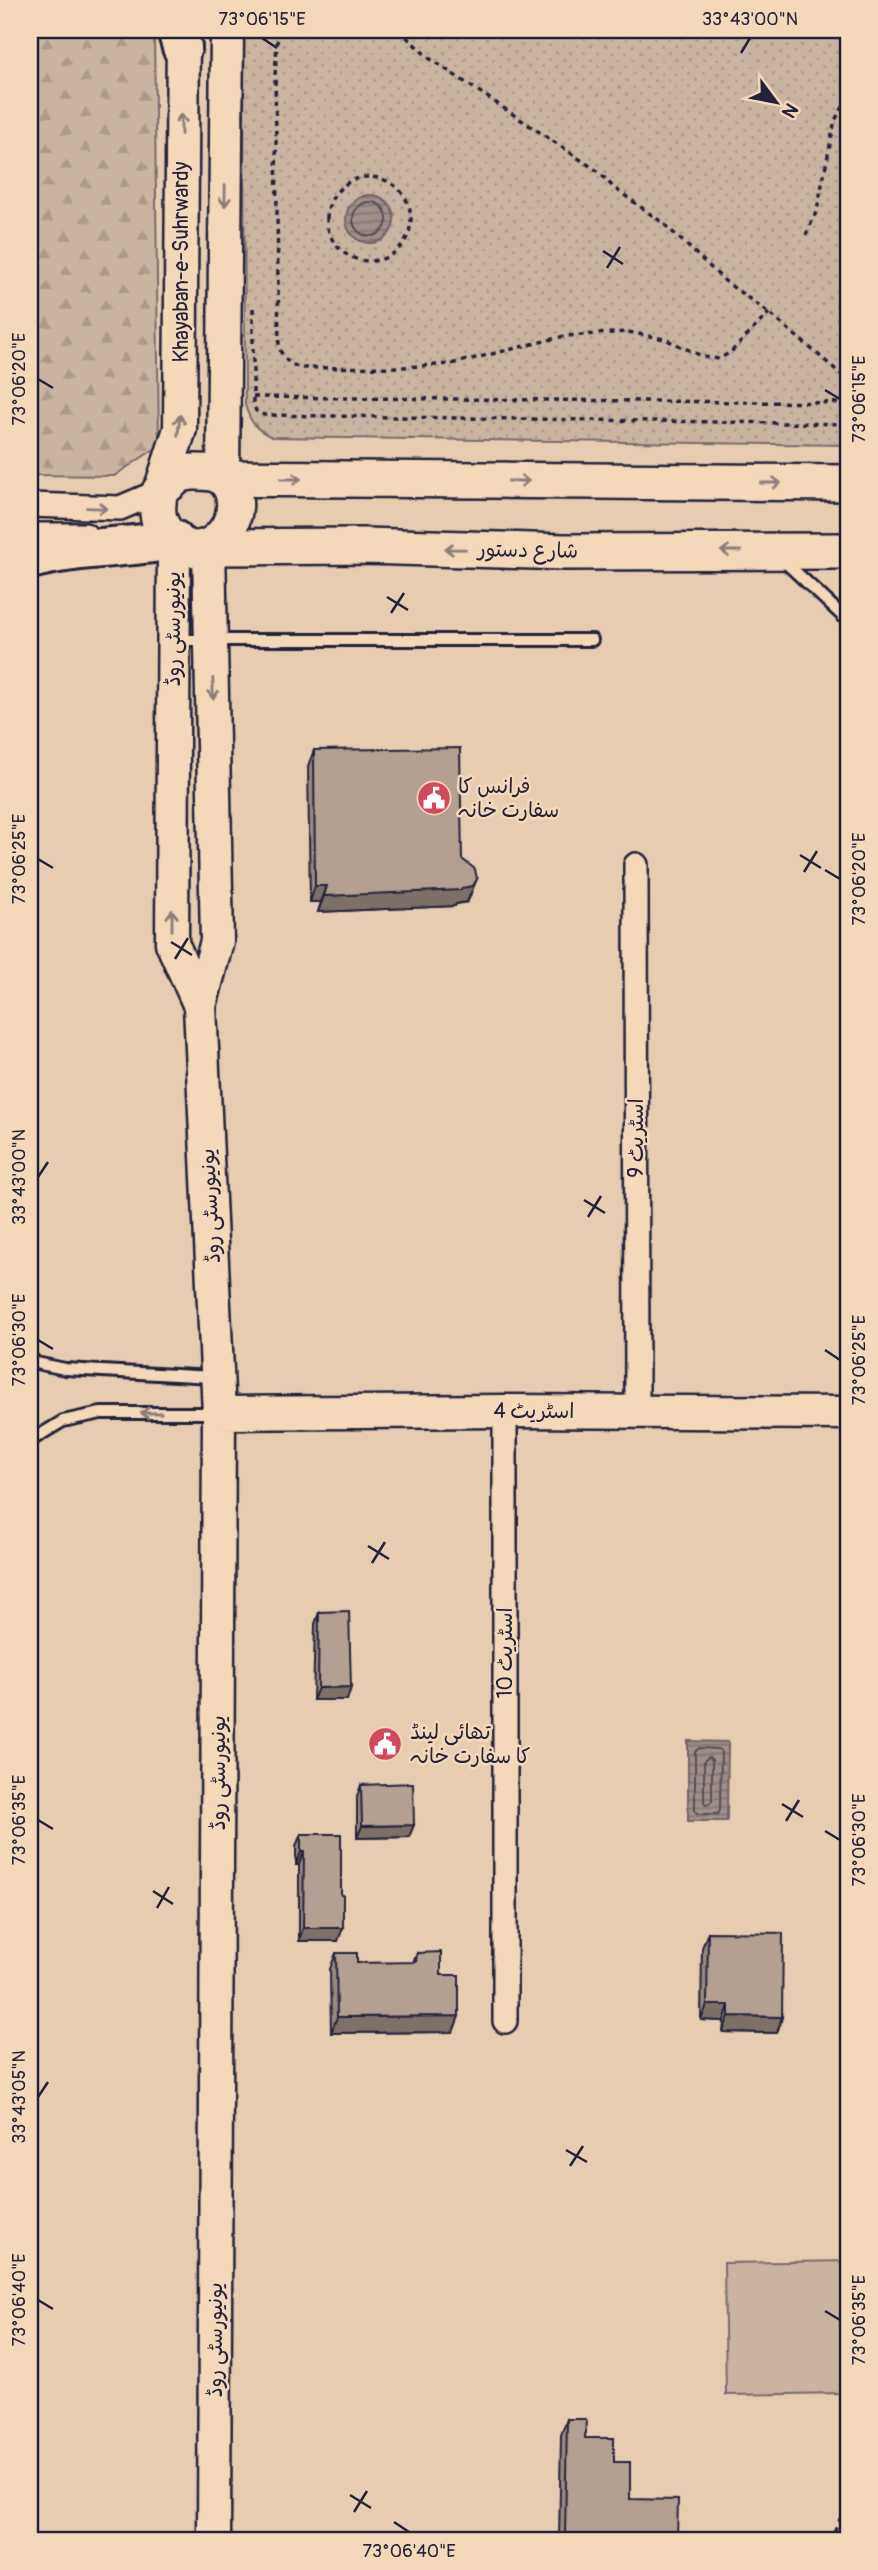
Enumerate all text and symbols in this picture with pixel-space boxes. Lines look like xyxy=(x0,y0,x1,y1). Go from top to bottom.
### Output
text: 73°06'15"E xyxy=(218,8,306,31)
text: 33°43'00"N xyxy=(702,8,798,31)
north arrow xyxy=(742,66,812,136)
text: N xyxy=(776,99,803,122)
one-way arrow xyxy=(174,113,188,136)
street label: Khayaban-e-Suhrwardy xyxy=(168,161,195,362)
one-way arrow xyxy=(219,184,232,207)
text: 73°06'20"E xyxy=(8,333,31,425)
text: 73°06'15"E xyxy=(848,355,871,443)
one-way arrow xyxy=(172,414,185,437)
one-way arrow xyxy=(279,472,302,486)
one-way arrow xyxy=(507,474,530,488)
one-way arrow xyxy=(759,476,782,489)
one-way arrow xyxy=(85,501,108,514)
street label: شارع دستور xyxy=(476,536,578,566)
one-way arrow xyxy=(443,542,466,555)
one-way arrow xyxy=(720,544,743,558)
street label: یونیورسٹی روڈ xyxy=(160,571,187,687)
one-way arrow xyxy=(206,677,219,700)
place label: فرانس کا سفارت خانہ xyxy=(458,773,559,824)
public building icon: فرانس کا سفارت خانہ xyxy=(415,779,453,817)
text: 73°06'25"E xyxy=(8,814,31,904)
text: 73°06'20"E xyxy=(848,833,871,925)
one-way arrow xyxy=(165,908,179,931)
street label: اسٹریٹ 9 xyxy=(623,1098,650,1178)
text: 33°43'00"N xyxy=(8,1129,31,1225)
street label: یونیورسٹی روڈ xyxy=(194,1148,227,1264)
text: 73°06'30"E xyxy=(8,1294,31,1386)
text: 73°06'25"E xyxy=(848,1315,871,1405)
street label: اسٹریٹ 4 xyxy=(494,1398,574,1425)
one-way arrow xyxy=(140,1406,163,1420)
street label: اسٹریٹ 10 xyxy=(492,1607,519,1699)
street label: یونیورسٹی روڈ xyxy=(205,1715,232,1831)
place label: تھائی لینڈ کا سفارت خانہ xyxy=(410,1719,530,1770)
public building icon: تھائی لینڈ کا سفارت خانہ xyxy=(366,1725,404,1763)
text: 73°06'35"E xyxy=(8,1775,31,1865)
text: 73°06'30"E xyxy=(848,1794,871,1886)
text: 33°43'05"N xyxy=(8,2050,31,2144)
text: 73°06'40"E xyxy=(8,2253,31,2347)
text: 73°06'35"E xyxy=(848,2275,871,2365)
street label: یونیورسٹی روڈ xyxy=(202,2282,229,2398)
text: 73°06'40"E xyxy=(362,2540,456,2563)

